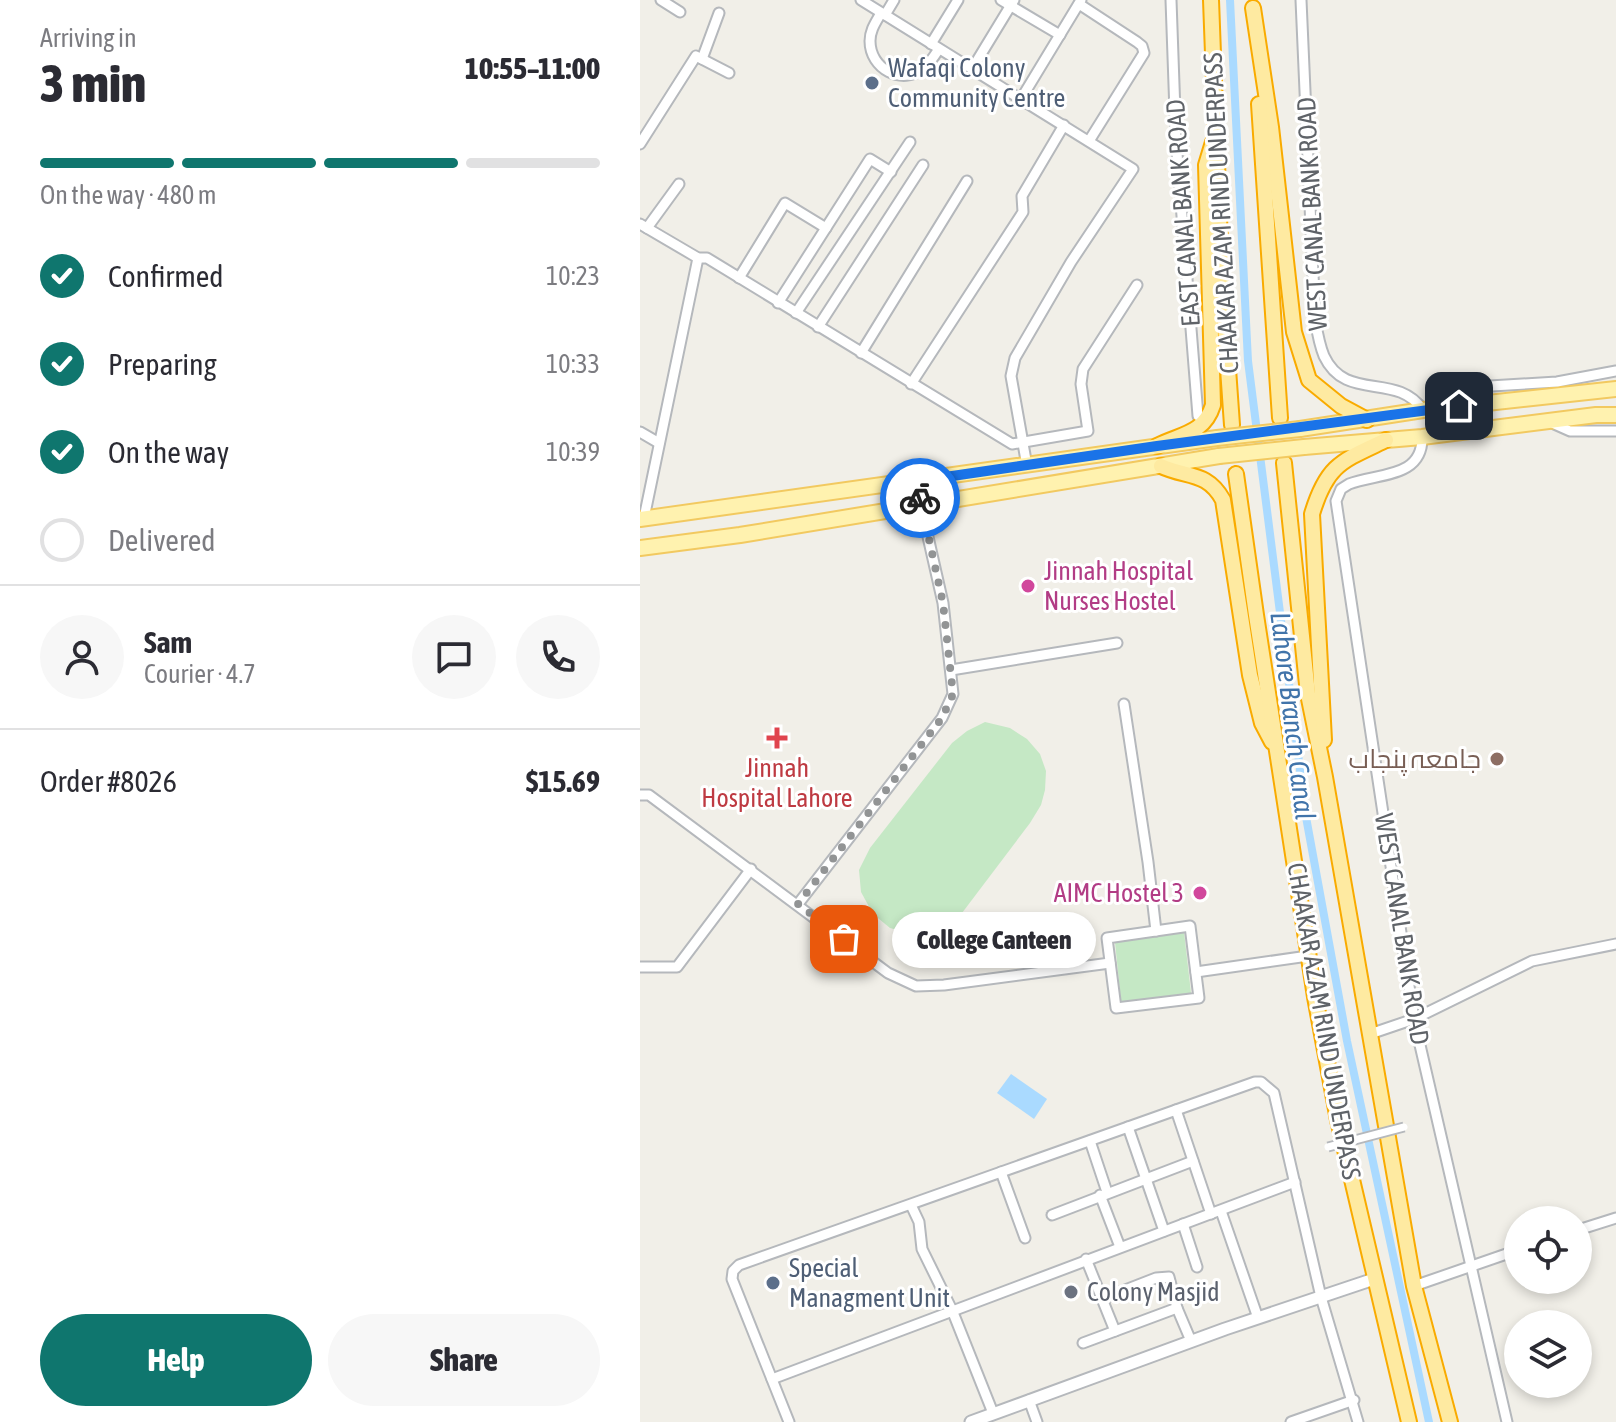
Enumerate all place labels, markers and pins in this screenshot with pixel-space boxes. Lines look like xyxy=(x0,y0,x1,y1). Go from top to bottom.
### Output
place label: Wafaqi Colony Community Centre xyxy=(888,53,1065,113)
marker: Wafaqi Colony Community Centre xyxy=(863,74,881,92)
pin xyxy=(1425,372,1493,440)
place label: Jinnah Hospital Nurses Hostel xyxy=(1044,556,1193,616)
marker: Jinnah Hospital Nurses Hostel xyxy=(1019,577,1037,595)
marker: Jinnah Hospital Lahore xyxy=(766,727,788,749)
place label: جامعہ پنجاب xyxy=(1349,744,1481,776)
marker: جامعہ پنجاب xyxy=(1488,750,1506,768)
place label: Jinnah Hospital Lahore xyxy=(701,753,853,813)
place label: AIMC Hostel 3 xyxy=(1054,878,1184,908)
marker: AIMC Hostel 3 xyxy=(1191,884,1209,902)
pin xyxy=(810,905,878,973)
callout: College Canteen xyxy=(892,911,1096,967)
place label: Special Managment Unit xyxy=(789,1253,950,1313)
marker: Special Managment Unit xyxy=(764,1274,782,1292)
place label: Colony Masjid xyxy=(1087,1277,1220,1307)
marker: Colony Masjid xyxy=(1062,1283,1080,1301)

